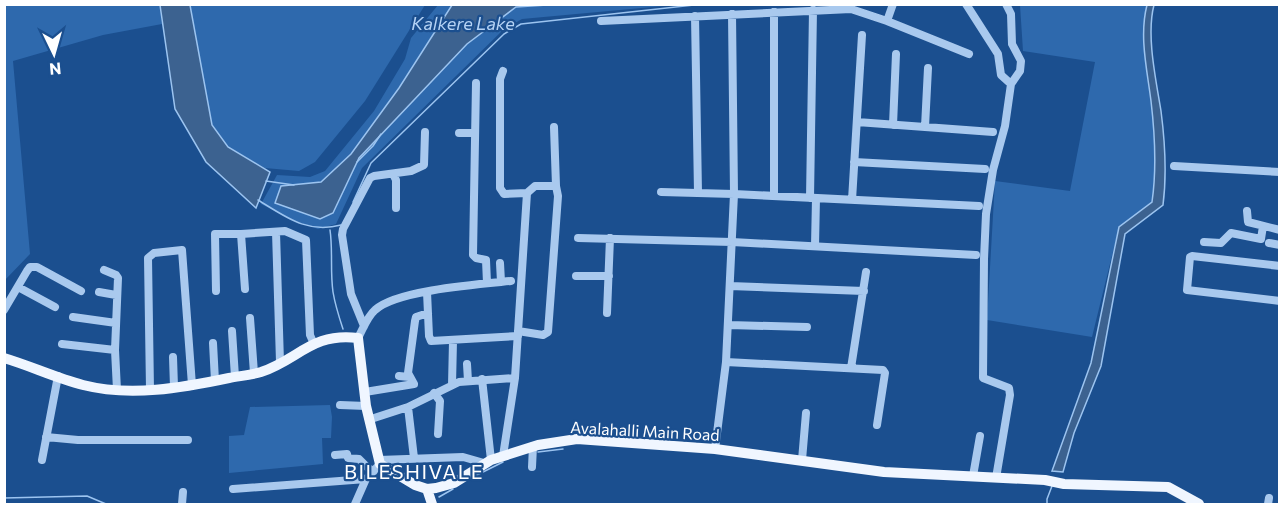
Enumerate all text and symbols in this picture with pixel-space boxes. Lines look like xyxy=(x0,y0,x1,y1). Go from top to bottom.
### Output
water label: Kalkere Lake xyxy=(411,12,515,34)
north arrow xyxy=(24,24,84,84)
text: N xyxy=(49,59,62,79)
street label: Avalahalli Main Road xyxy=(570,417,720,444)
district label: BILESHIVALE xyxy=(344,459,484,483)

